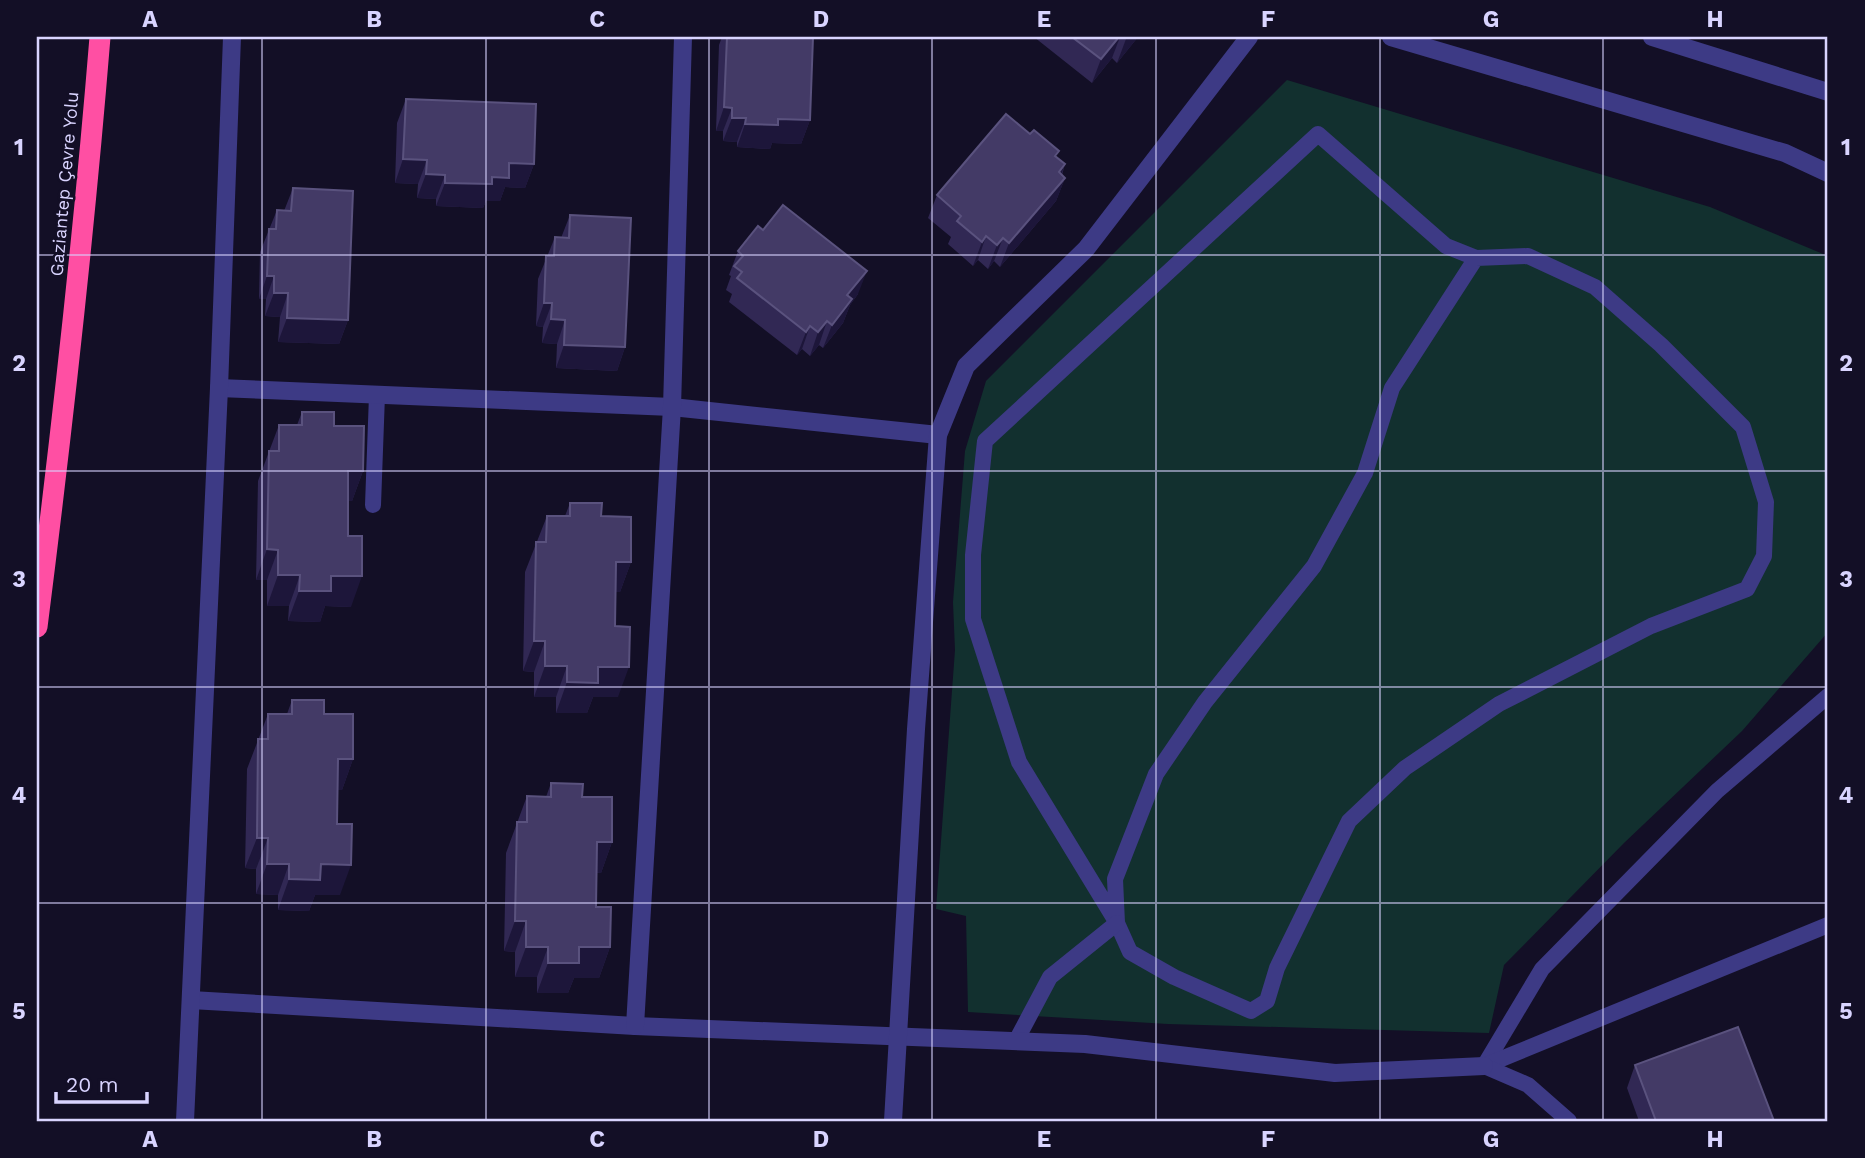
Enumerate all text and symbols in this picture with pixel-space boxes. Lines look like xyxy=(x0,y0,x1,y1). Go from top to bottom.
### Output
text: A xyxy=(142,6,158,33)
text: B xyxy=(366,6,382,33)
text: C xyxy=(589,6,605,33)
text: D xyxy=(813,6,829,33)
text: E xyxy=(1037,6,1051,33)
text: F xyxy=(1261,6,1275,33)
text: G xyxy=(1483,6,1499,33)
text: H xyxy=(1706,6,1724,33)
street label: Gaziantep Çevre Yolu xyxy=(45,91,83,277)
text: 1 xyxy=(14,134,24,161)
text: 1 xyxy=(1841,134,1851,161)
text: 2 xyxy=(12,350,26,377)
text: 2 xyxy=(1839,350,1853,377)
text: 3 xyxy=(12,566,26,593)
text: 3 xyxy=(1839,566,1853,593)
text: 4 xyxy=(12,782,27,809)
text: 4 xyxy=(1839,782,1854,809)
text: 5 xyxy=(12,998,26,1025)
text: 5 xyxy=(1839,998,1853,1025)
scale bar xyxy=(56,1060,147,1104)
text: 20 m xyxy=(66,1072,118,1097)
text: A xyxy=(142,1126,158,1153)
text: B xyxy=(366,1126,382,1153)
text: C xyxy=(589,1126,605,1153)
text: D xyxy=(813,1126,829,1153)
text: E xyxy=(1037,1126,1051,1153)
text: F xyxy=(1261,1126,1275,1153)
text: G xyxy=(1483,1126,1499,1153)
text: H xyxy=(1706,1126,1724,1153)

